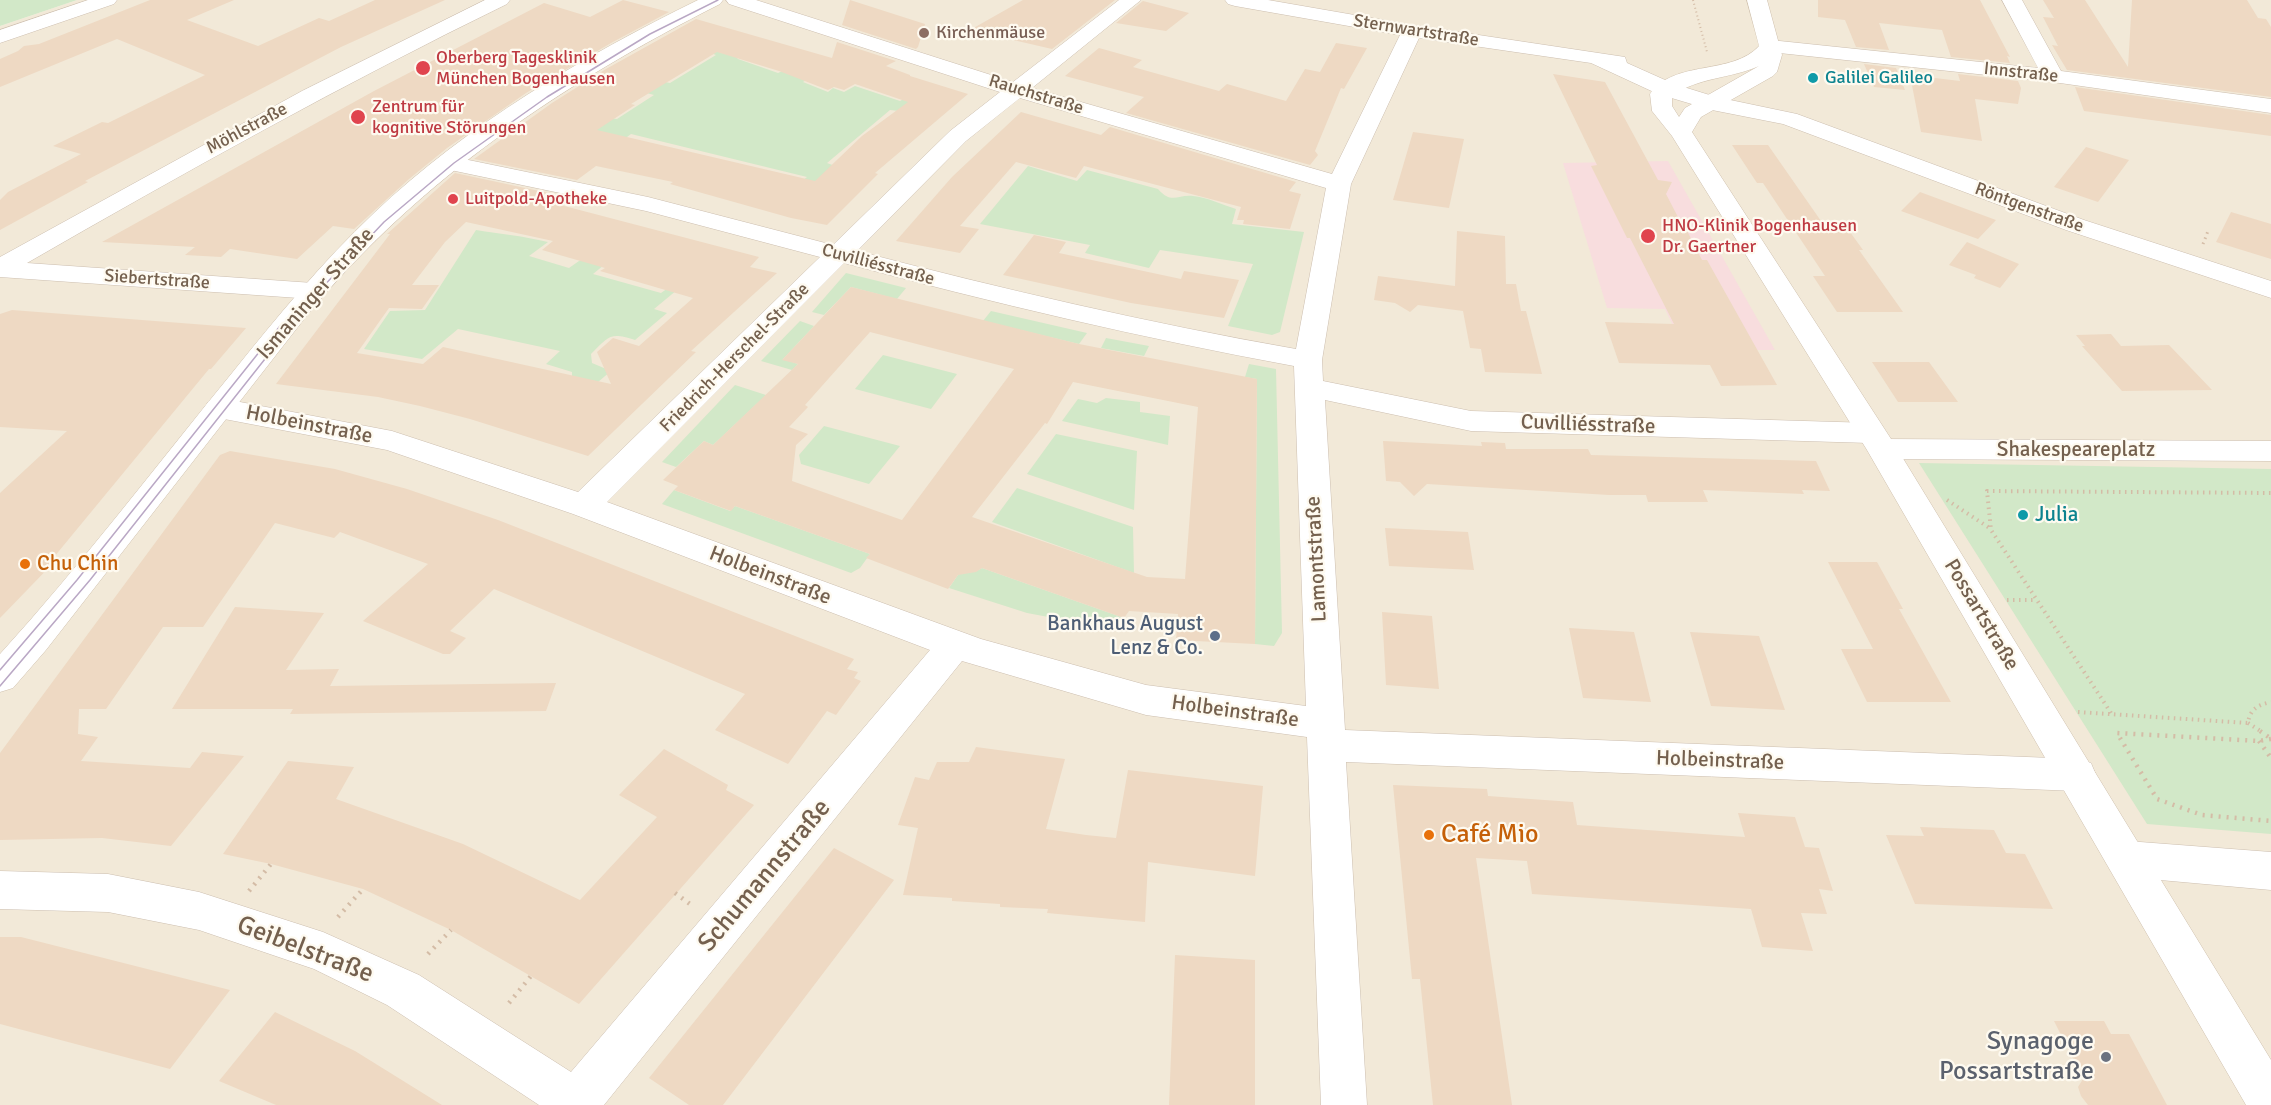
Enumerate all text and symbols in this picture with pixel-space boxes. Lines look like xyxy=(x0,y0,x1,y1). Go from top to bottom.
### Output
street label: Sternwartstraße xyxy=(1352,10,1480,52)
place label: Kirchenmäuse xyxy=(936,22,1045,44)
marker: Kirchenmäuse xyxy=(917,26,931,40)
place label: Oberberg Tagesklinik München Bogenhausen xyxy=(436,47,615,90)
street label: Innstraße xyxy=(1983,58,2059,88)
marker: Oberberg Tagesklinik München Bogenhausen xyxy=(414,59,432,77)
place label: Galilei Galileo xyxy=(1825,67,1933,89)
street label: Rauchstraße xyxy=(986,70,1086,120)
marker: Galilei Galileo xyxy=(1806,71,1820,85)
place label: Zentrum für kognitive Störungen xyxy=(372,96,526,138)
street label: Möhlstraße xyxy=(203,99,291,159)
marker: Zentrum für kognitive Störungen xyxy=(349,108,367,126)
street label: Röntgenstraße xyxy=(1972,178,2086,238)
place label: Luitpold-Apotheke xyxy=(465,188,607,210)
marker: Luitpold-Apotheke xyxy=(446,192,460,206)
place label: HNO-Klinik Bogenhausen Dr. Gaertner xyxy=(1662,215,1857,258)
street label: Ismaninger Straße xyxy=(252,223,380,365)
marker: HNO-Klinik Bogenhausen Dr. Gaertner xyxy=(1639,227,1657,245)
street label: Cuvilliésstraße xyxy=(819,240,937,290)
street label: Siebertstraße xyxy=(103,266,211,294)
street label: Friedrich-Herschel-Straße xyxy=(656,279,814,437)
street label: Holbeinstraße xyxy=(244,400,374,450)
street label: Cuvilliésstraße xyxy=(1520,410,1656,440)
street label: Shakespeareplatz xyxy=(1997,437,2155,463)
street label: Lamontstraße xyxy=(1301,495,1333,623)
place label: Julia xyxy=(2035,502,2078,528)
marker: Julia xyxy=(2016,508,2030,522)
street label: Holbeinstraße xyxy=(706,541,834,611)
place label: Chu Chin xyxy=(37,551,118,577)
street label: Possartstraße xyxy=(1938,555,2024,675)
marker: Chu Chin xyxy=(18,557,32,571)
place label: Bankhaus August Lenz & Co. xyxy=(1047,611,1203,661)
marker: Bankhaus August Lenz & Co. xyxy=(1208,629,1222,643)
street label: Holbeinstraße xyxy=(1170,691,1300,733)
street label: Holbeinstraße xyxy=(1655,746,1785,776)
street label: Schumannstraße xyxy=(692,793,838,959)
place label: Café Mio xyxy=(1441,819,1538,851)
marker: Café Mio xyxy=(1422,828,1436,842)
street label: Geibelstraße xyxy=(232,910,378,990)
place label: Synagoge Possartstraße xyxy=(1939,1026,2094,1088)
marker: Synagoge Possartstraße xyxy=(2099,1050,2113,1064)

